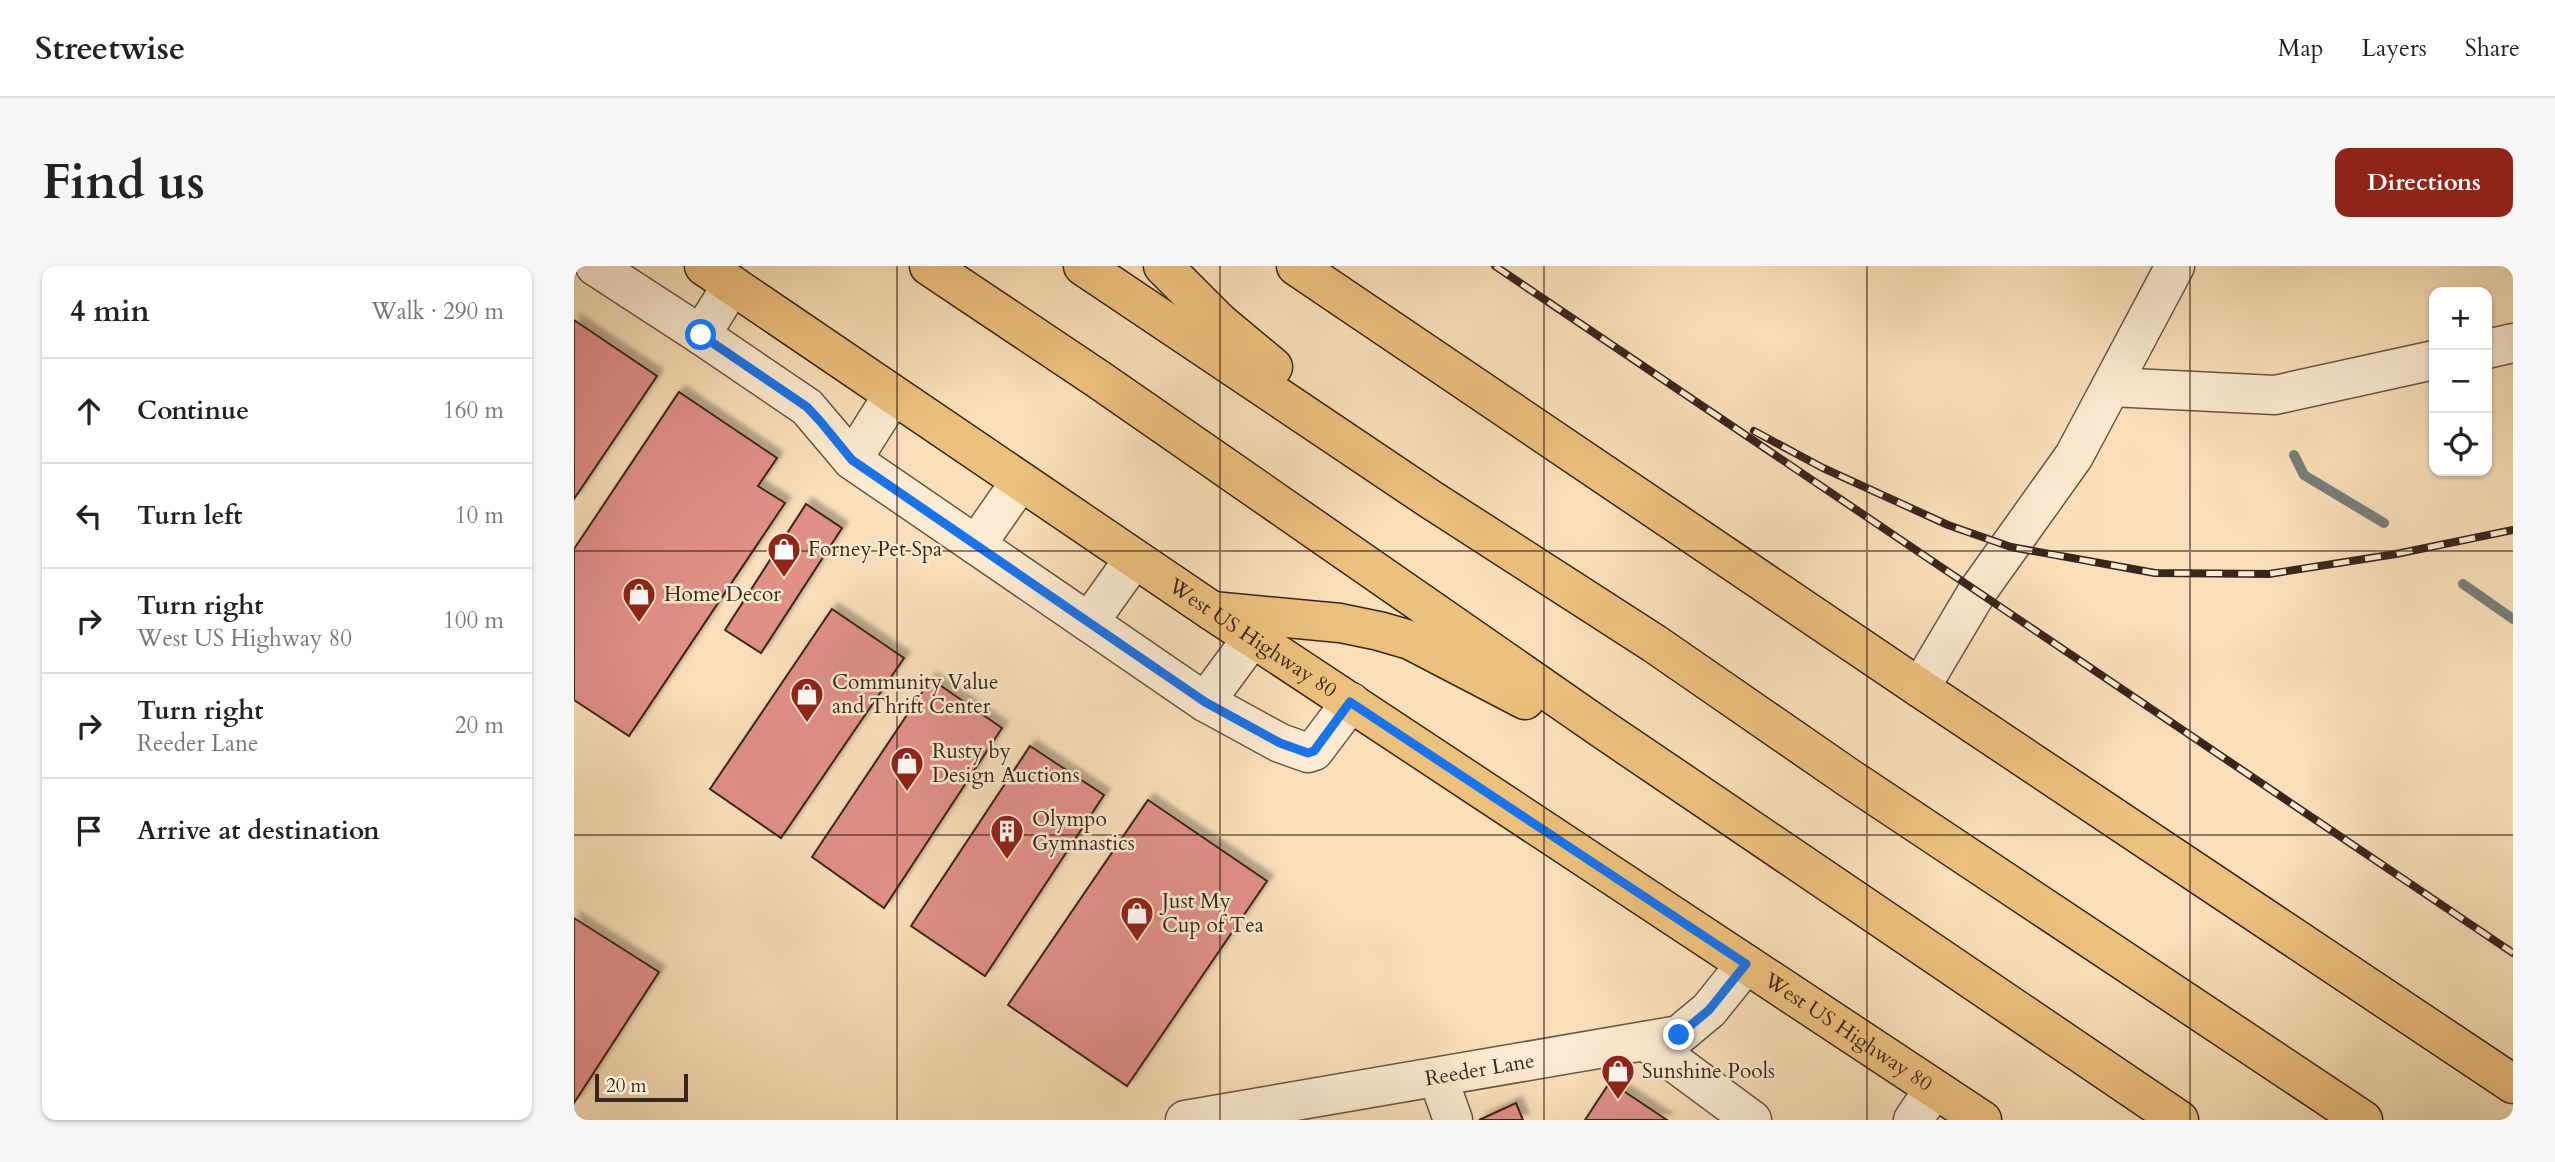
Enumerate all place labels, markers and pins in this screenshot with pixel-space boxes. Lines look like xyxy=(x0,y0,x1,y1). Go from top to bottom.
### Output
shop icon: Forney Pet Spa xyxy=(765,530,803,579)
place label: Forney Pet Spa xyxy=(808,535,942,564)
shop icon: Home Decor xyxy=(620,575,658,624)
place label: Home Decor xyxy=(664,580,781,609)
place label: Community Value and Thrift Center xyxy=(832,668,999,721)
shop icon: Community Value and Thrift Center xyxy=(788,675,826,724)
place label: Rusty by Design Auctions xyxy=(932,737,1080,790)
shop icon: Rusty by Design Auctions xyxy=(888,744,926,793)
place label: Olympo Gymnastics xyxy=(1032,805,1135,858)
building icon: Olympo Gymnastics xyxy=(988,812,1026,861)
place label: Just My Cup of Tea xyxy=(1159,887,1264,940)
shop icon: Just My Cup of Tea xyxy=(1118,894,1156,943)
shop icon: Sunshine Pools xyxy=(1599,1052,1637,1101)
place label: Sunshine Pools xyxy=(1642,1057,1775,1086)

